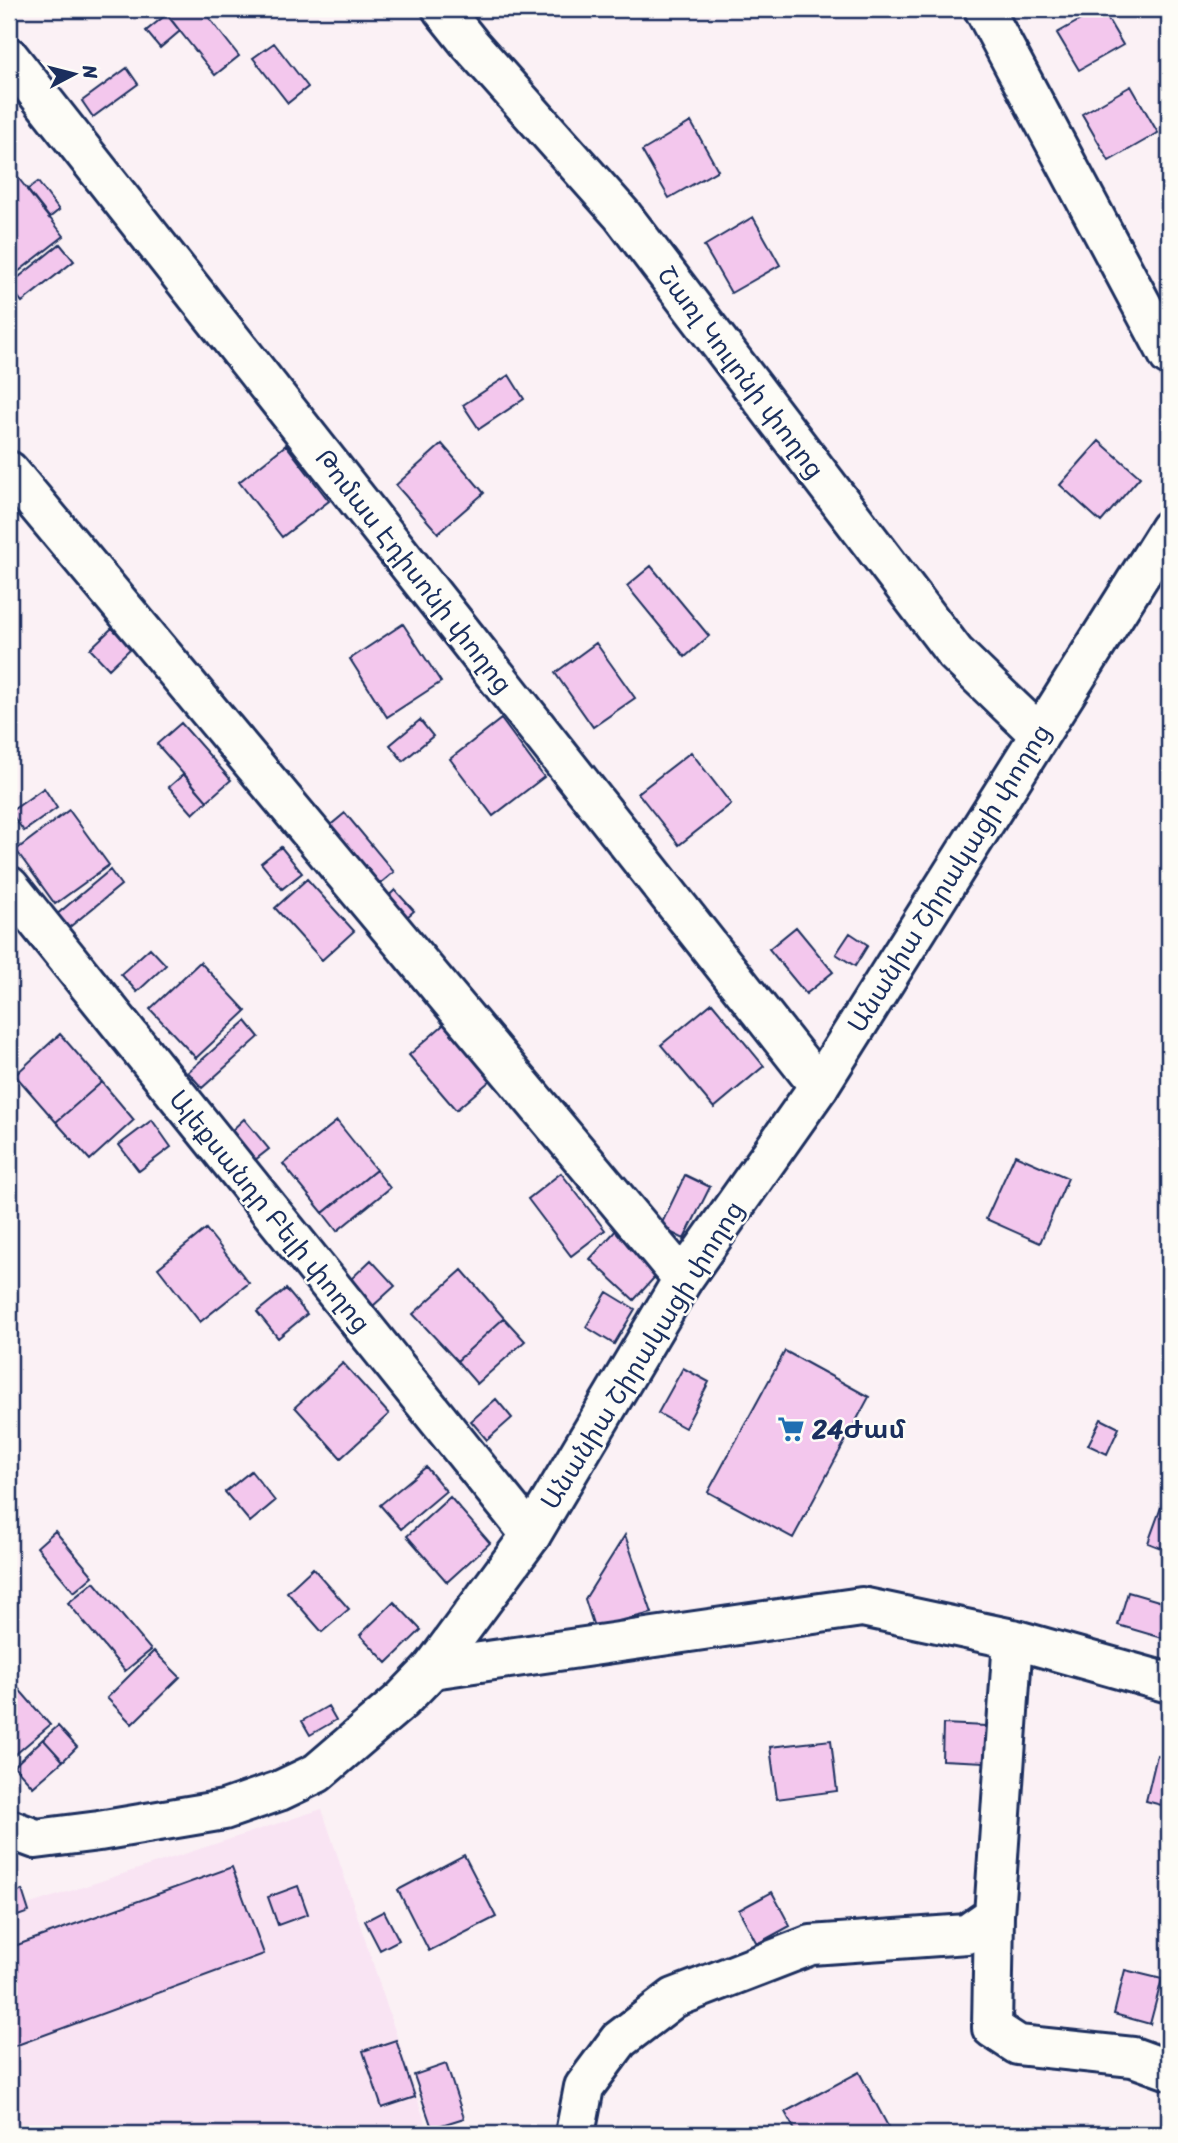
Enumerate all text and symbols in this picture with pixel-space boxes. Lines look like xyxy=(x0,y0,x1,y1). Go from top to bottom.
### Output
north arrow xyxy=(38,38,108,108)
text: N xyxy=(73,62,108,81)
street label: Շառլ Կուլոնի փողոց xyxy=(645,255,837,489)
street label: Թոմաս Էդիսոնի փողոց xyxy=(303,438,525,704)
street label: Անանիա Շիրակացի փողոց xyxy=(835,714,1063,1042)
street label: Ալեքսանդր Բելի փողոց xyxy=(157,1079,383,1343)
street label: Անանիա Շիրակացի փողոց xyxy=(528,1191,756,1519)
place label: 24Ժամ xyxy=(811,1406,907,1452)
supermarket icon: 24Ժամ xyxy=(776,1414,806,1444)

